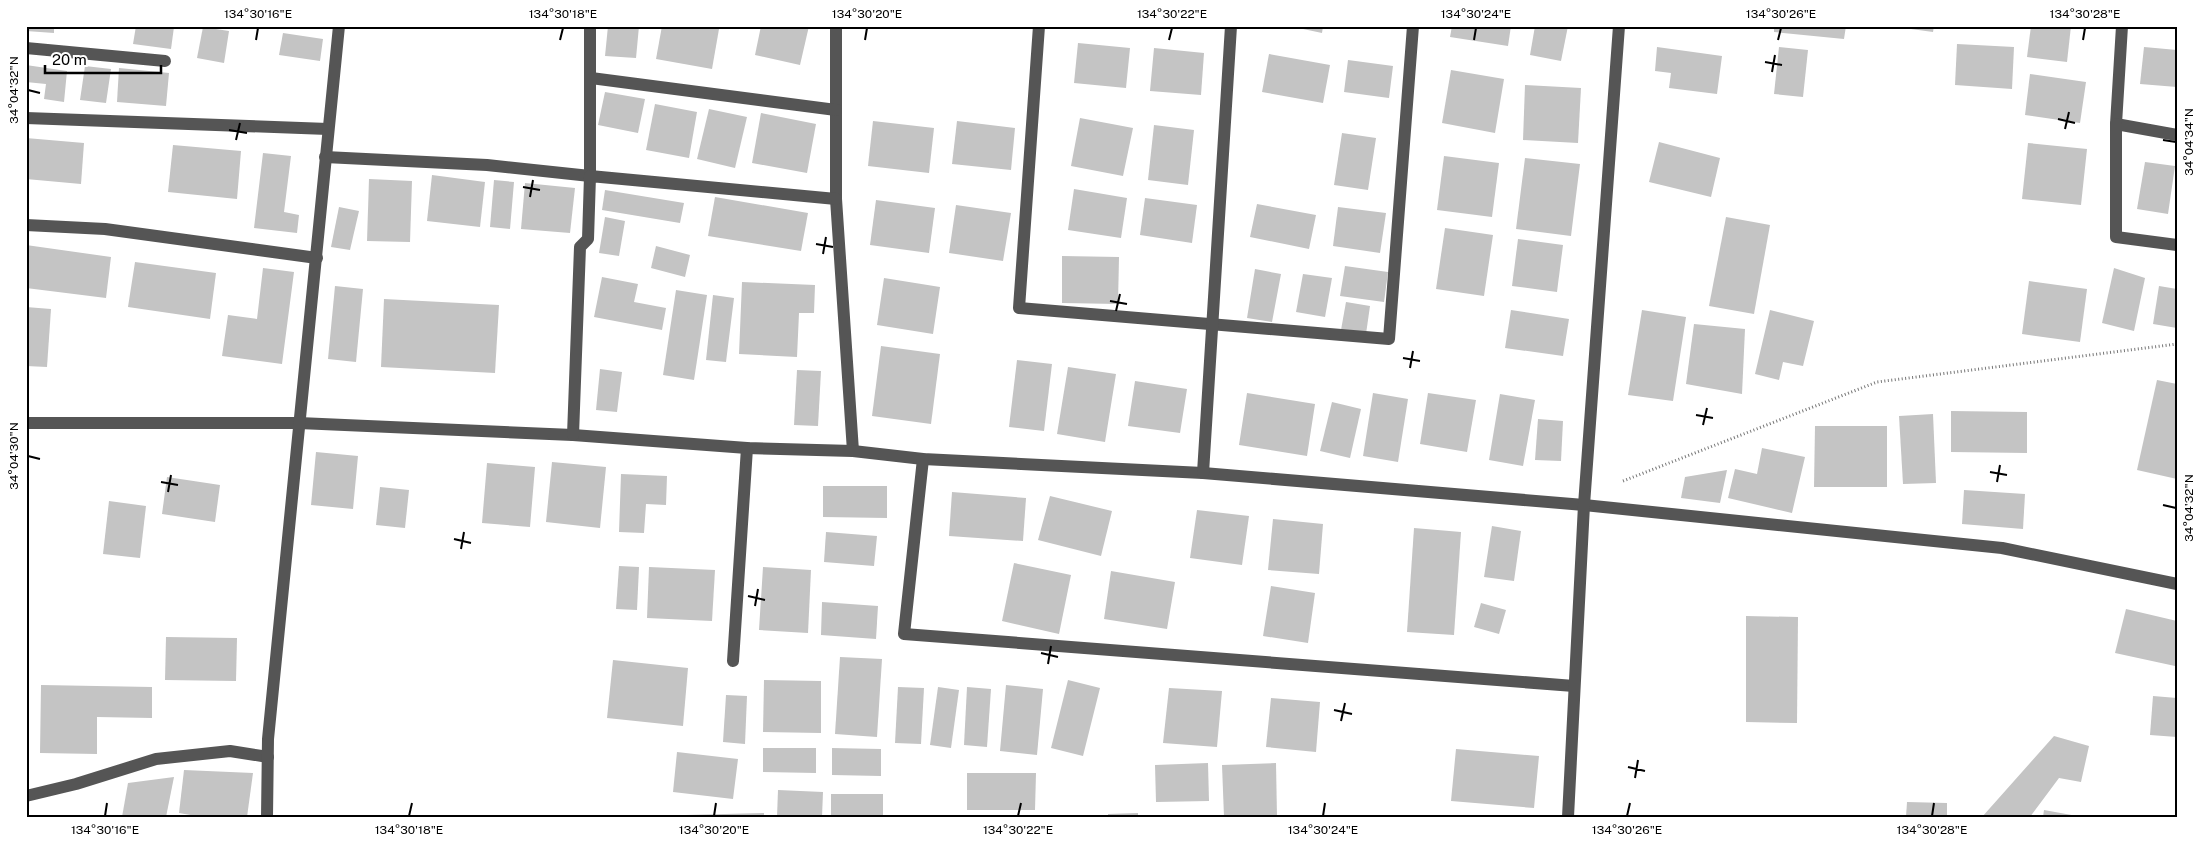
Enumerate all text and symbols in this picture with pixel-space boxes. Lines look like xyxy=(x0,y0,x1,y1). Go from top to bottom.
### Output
text: 134°30'16"E xyxy=(224,7,292,21)
text: 134°30'18"E xyxy=(529,7,597,21)
text: 134°30'20"E xyxy=(832,7,902,21)
text: 134°30'22"E xyxy=(1137,7,1207,21)
text: 134°30'24"E xyxy=(1441,7,1511,21)
text: 134°30'26"E xyxy=(1746,7,1816,21)
text: 134°30'28"E xyxy=(2050,7,2120,21)
scale bar xyxy=(45,42,161,74)
text: 20 m xyxy=(52,51,87,68)
text: 34°04'32"N xyxy=(7,56,21,124)
text: 34°04'34"N xyxy=(2182,108,2196,176)
text: 34°04'30"N xyxy=(7,422,21,490)
text: 34°04'32"N xyxy=(2182,474,2196,542)
text: 134°30'16"E xyxy=(71,823,139,837)
text: 134°30'18"E xyxy=(375,823,443,837)
text: 134°30'20"E xyxy=(679,823,749,837)
text: 134°30'22"E xyxy=(983,823,1053,837)
text: 134°30'24"E xyxy=(1288,823,1358,837)
text: 134°30'26"E xyxy=(1592,823,1662,837)
text: 134°30'28"E xyxy=(1897,823,1967,837)

